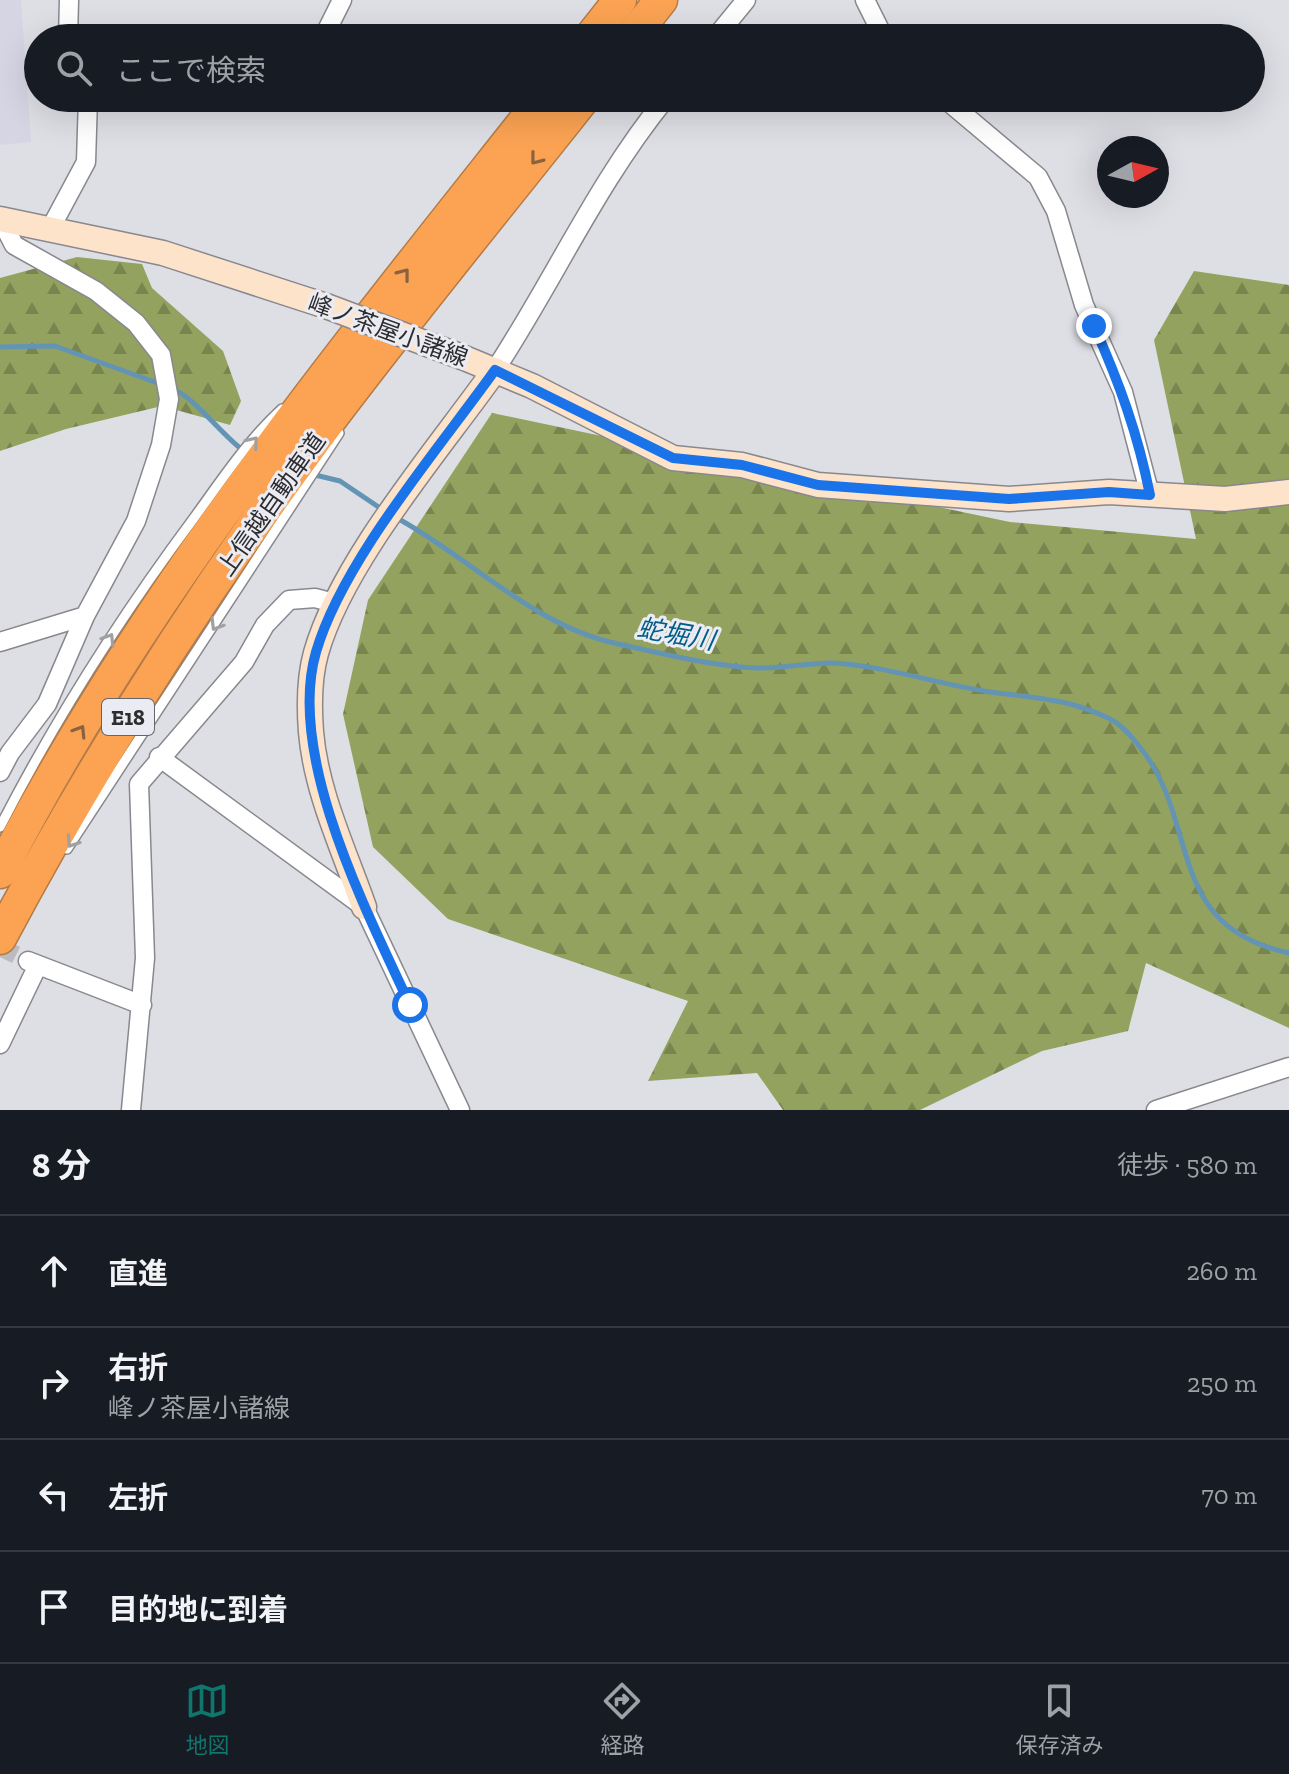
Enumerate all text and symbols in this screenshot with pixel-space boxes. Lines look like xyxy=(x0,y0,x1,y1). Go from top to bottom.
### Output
search box xyxy=(24,24,1265,112)
icon: search xyxy=(52,46,96,90)
text: ここで検索 xyxy=(116,53,266,89)
north arrow xyxy=(1097,136,1169,208)
one-way arrow xyxy=(531,150,545,165)
one-way arrow xyxy=(395,269,409,283)
street label: 峰ノ茶屋小諸線 xyxy=(304,288,472,372)
route end xyxy=(1076,308,1112,344)
street label: 上信越自動車道 xyxy=(211,427,331,581)
one-way arrow xyxy=(243,436,258,451)
water label: 蛇堀川 xyxy=(635,611,720,657)
one-way arrow xyxy=(210,616,225,631)
one-way arrow xyxy=(100,633,115,647)
road number: E18 xyxy=(102,699,154,735)
one-way arrow xyxy=(71,725,86,740)
one-way arrow xyxy=(67,833,82,847)
route start xyxy=(392,987,428,1023)
text: 8 分 xyxy=(32,1145,91,1186)
text: 徒歩 · 580 m xyxy=(1117,1149,1257,1181)
icon: ahead xyxy=(32,1249,76,1293)
text: 260 m xyxy=(1186,1255,1257,1287)
text: 直進 xyxy=(108,1256,168,1292)
text: 右折 xyxy=(108,1350,168,1386)
icon: right xyxy=(32,1361,76,1405)
text: 250 m xyxy=(1187,1367,1257,1399)
text: 峰ノ茶屋小諸線 xyxy=(108,1392,290,1424)
icon: left xyxy=(32,1473,76,1517)
text: 70 m xyxy=(1201,1479,1257,1511)
text: 左折 xyxy=(108,1480,168,1516)
icon: arrive xyxy=(32,1585,76,1629)
text: 目的地に到着 xyxy=(108,1592,288,1628)
tab: 地図 xyxy=(185,1679,230,1759)
tab: 経路 xyxy=(600,1679,645,1759)
tab: 保存済み xyxy=(1015,1679,1104,1759)

